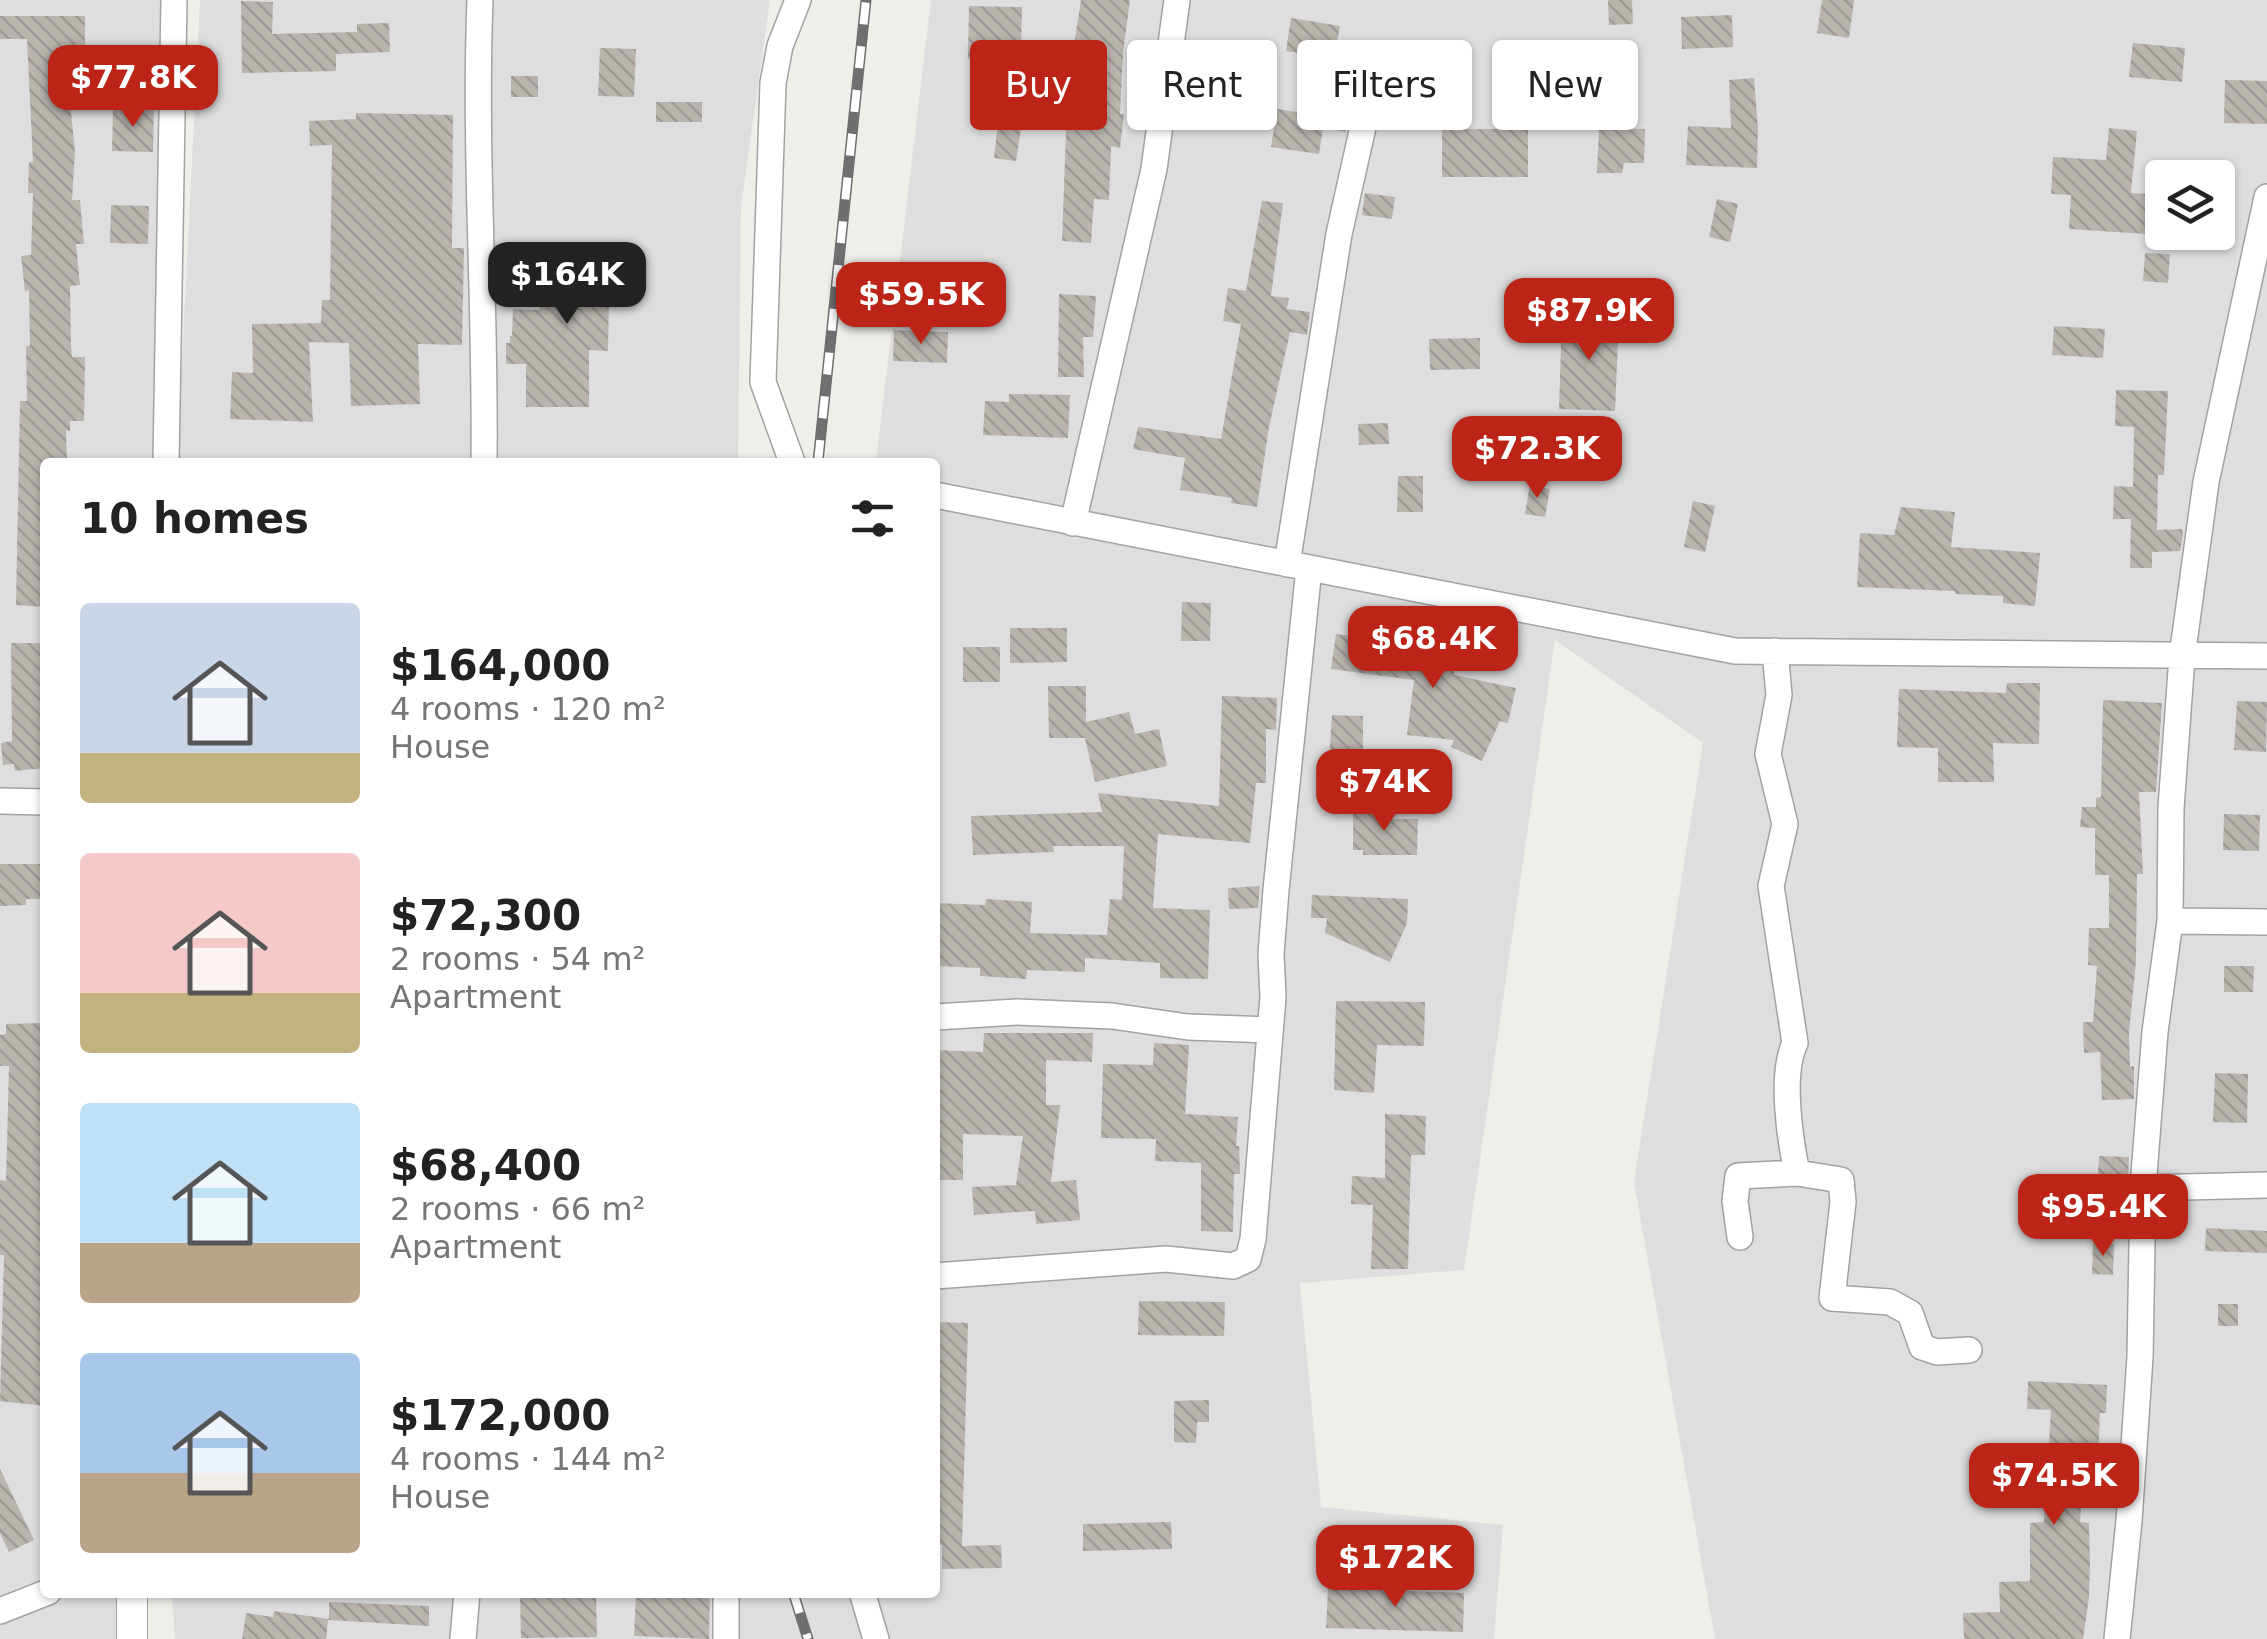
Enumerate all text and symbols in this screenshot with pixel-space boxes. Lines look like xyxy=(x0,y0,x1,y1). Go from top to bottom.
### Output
chip: Buy xyxy=(970,40,1107,130)
chip: Rent xyxy=(1127,40,1277,130)
chip: Filters xyxy=(1297,40,1472,130)
chip: New xyxy=(1492,40,1638,130)
pin: $77.8K xyxy=(52,45,214,130)
text: $77.8K xyxy=(70,58,196,96)
map controls xyxy=(2145,160,2235,250)
button: layers xyxy=(2145,160,2235,250)
pin: $164K xyxy=(497,242,637,327)
text: $164K xyxy=(510,255,624,293)
pin: $59.5K xyxy=(840,262,1002,347)
text: $59.5K xyxy=(858,275,984,313)
pin: $87.9K xyxy=(1508,278,1670,363)
text: $87.9K xyxy=(1526,291,1652,329)
pin: $72.3K xyxy=(1456,416,1618,501)
text: $72.3K xyxy=(1474,429,1600,467)
icon: filters xyxy=(845,491,900,546)
text: 10 homes xyxy=(80,494,309,543)
pin: $68.4K xyxy=(1352,606,1514,691)
text: $68.4K xyxy=(1370,619,1496,657)
text: $164,000 xyxy=(390,641,611,690)
icon: home xyxy=(160,643,280,763)
text: 4 rooms · 120 m² xyxy=(390,690,666,728)
text: House xyxy=(390,728,490,766)
pin: $74K xyxy=(1325,749,1443,834)
text: $74K xyxy=(1338,762,1430,800)
text: $72,300 xyxy=(390,891,581,940)
icon: home xyxy=(160,893,280,1013)
text: 2 rooms · 54 m² xyxy=(390,940,645,978)
text: Apartment xyxy=(390,978,561,1016)
text: $68,400 xyxy=(390,1141,581,1190)
icon: home xyxy=(160,1143,280,1263)
pin: $95.4K xyxy=(2022,1174,2184,1259)
text: $95.4K xyxy=(2040,1187,2166,1225)
text: 2 rooms · 66 m² xyxy=(390,1190,645,1228)
text: Apartment xyxy=(390,1228,561,1266)
text: $172,000 xyxy=(390,1391,611,1440)
icon: home xyxy=(160,1393,280,1513)
text: 4 rooms · 144 m² xyxy=(390,1440,666,1478)
pin: $74.5K xyxy=(1973,1443,2135,1528)
text: $74.5K xyxy=(1991,1456,2117,1494)
text: House xyxy=(390,1478,490,1516)
pin: $172K xyxy=(1325,1525,1465,1610)
text: $172K xyxy=(1338,1538,1452,1576)

